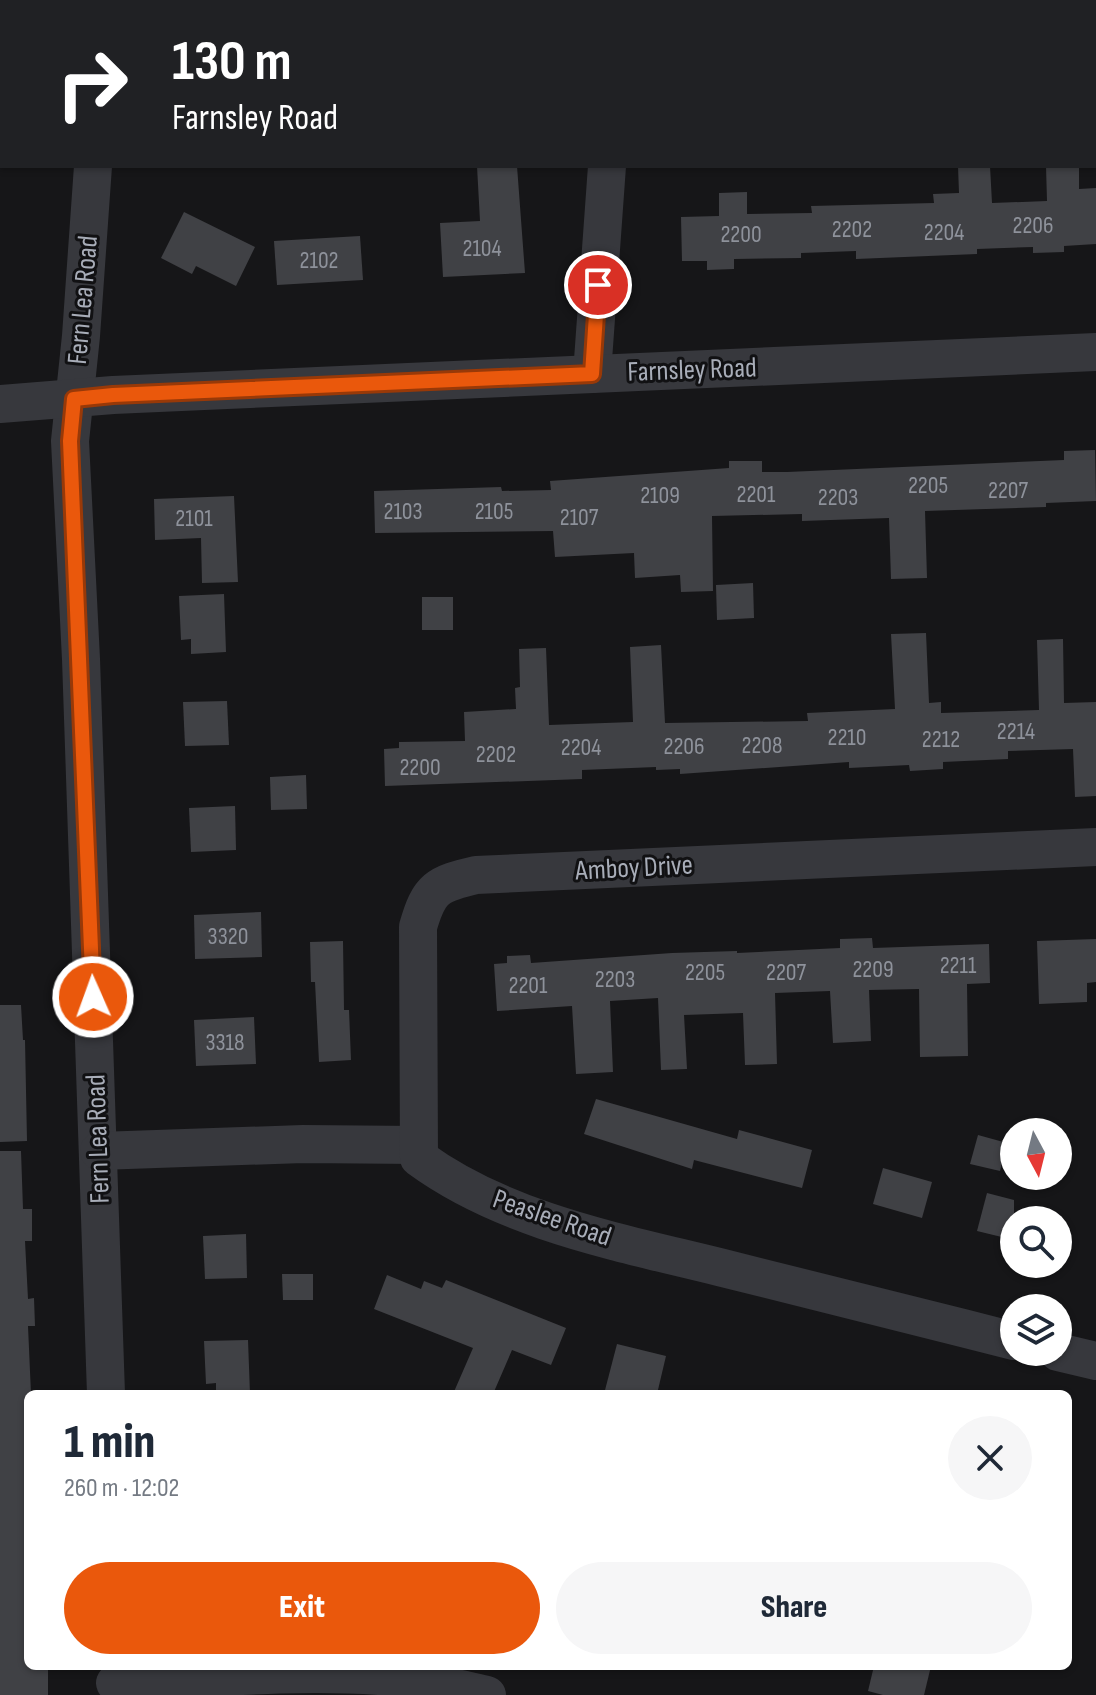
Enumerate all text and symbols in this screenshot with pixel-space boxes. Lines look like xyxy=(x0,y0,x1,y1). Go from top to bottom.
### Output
text: 130 m xyxy=(172,29,292,96)
icon: right xyxy=(40,32,144,136)
text: Farnsley Road xyxy=(172,97,338,140)
house number: 2206 xyxy=(1012,211,1054,240)
house number: 2202 xyxy=(832,215,872,244)
house number: 2204 xyxy=(924,218,964,247)
house number: 2200 xyxy=(720,220,762,249)
street label: Fern Lea Road xyxy=(61,234,105,366)
house number: 2104 xyxy=(462,234,502,263)
house number: 2102 xyxy=(300,246,338,275)
pin xyxy=(564,251,632,319)
icon: arrive xyxy=(576,263,620,307)
street label: Farnsley Road xyxy=(627,351,757,389)
house number: 2205 xyxy=(908,471,948,500)
house number: 2207 xyxy=(988,476,1028,505)
house number: 2201 xyxy=(737,480,776,509)
house number: 2109 xyxy=(640,481,680,510)
house number: 2203 xyxy=(818,483,858,512)
house number: 2103 xyxy=(383,497,423,526)
house number: 2105 xyxy=(475,497,513,526)
house number: 2107 xyxy=(560,503,599,532)
house number: 2101 xyxy=(175,504,213,533)
house number: 2214 xyxy=(997,717,1035,746)
house number: 2210 xyxy=(828,723,866,752)
house number: 2212 xyxy=(922,725,960,754)
house number: 2208 xyxy=(741,731,783,760)
house number: 2206 xyxy=(663,732,705,761)
house number: 2204 xyxy=(561,733,601,762)
house number: 2202 xyxy=(476,740,516,769)
house number: 2200 xyxy=(399,753,441,782)
street label: Amboy Drive xyxy=(573,848,694,888)
house number: 3320 xyxy=(208,922,248,951)
house number: 2211 xyxy=(940,951,977,980)
position arrow xyxy=(51,955,135,1039)
house number: 2209 xyxy=(852,955,894,984)
house number: 2205 xyxy=(685,958,725,987)
house number: 2207 xyxy=(766,958,806,987)
house number: 2203 xyxy=(595,965,635,994)
house number: 2201 xyxy=(509,971,548,1000)
house number: 3318 xyxy=(205,1028,245,1057)
street label: Fern Lea Road xyxy=(79,1074,117,1204)
north arrow xyxy=(1000,1118,1072,1190)
map controls xyxy=(1000,1118,1072,1366)
street label: Peaslee Road xyxy=(489,1182,615,1254)
button: search xyxy=(1000,1206,1072,1278)
button: layers xyxy=(1000,1294,1072,1366)
text: 1 min xyxy=(64,1414,155,1471)
button: close xyxy=(948,1416,1032,1500)
text: 260 m · 12:02 xyxy=(64,1473,179,1504)
button: Exit xyxy=(64,1562,540,1654)
button: Share xyxy=(556,1562,1032,1654)

